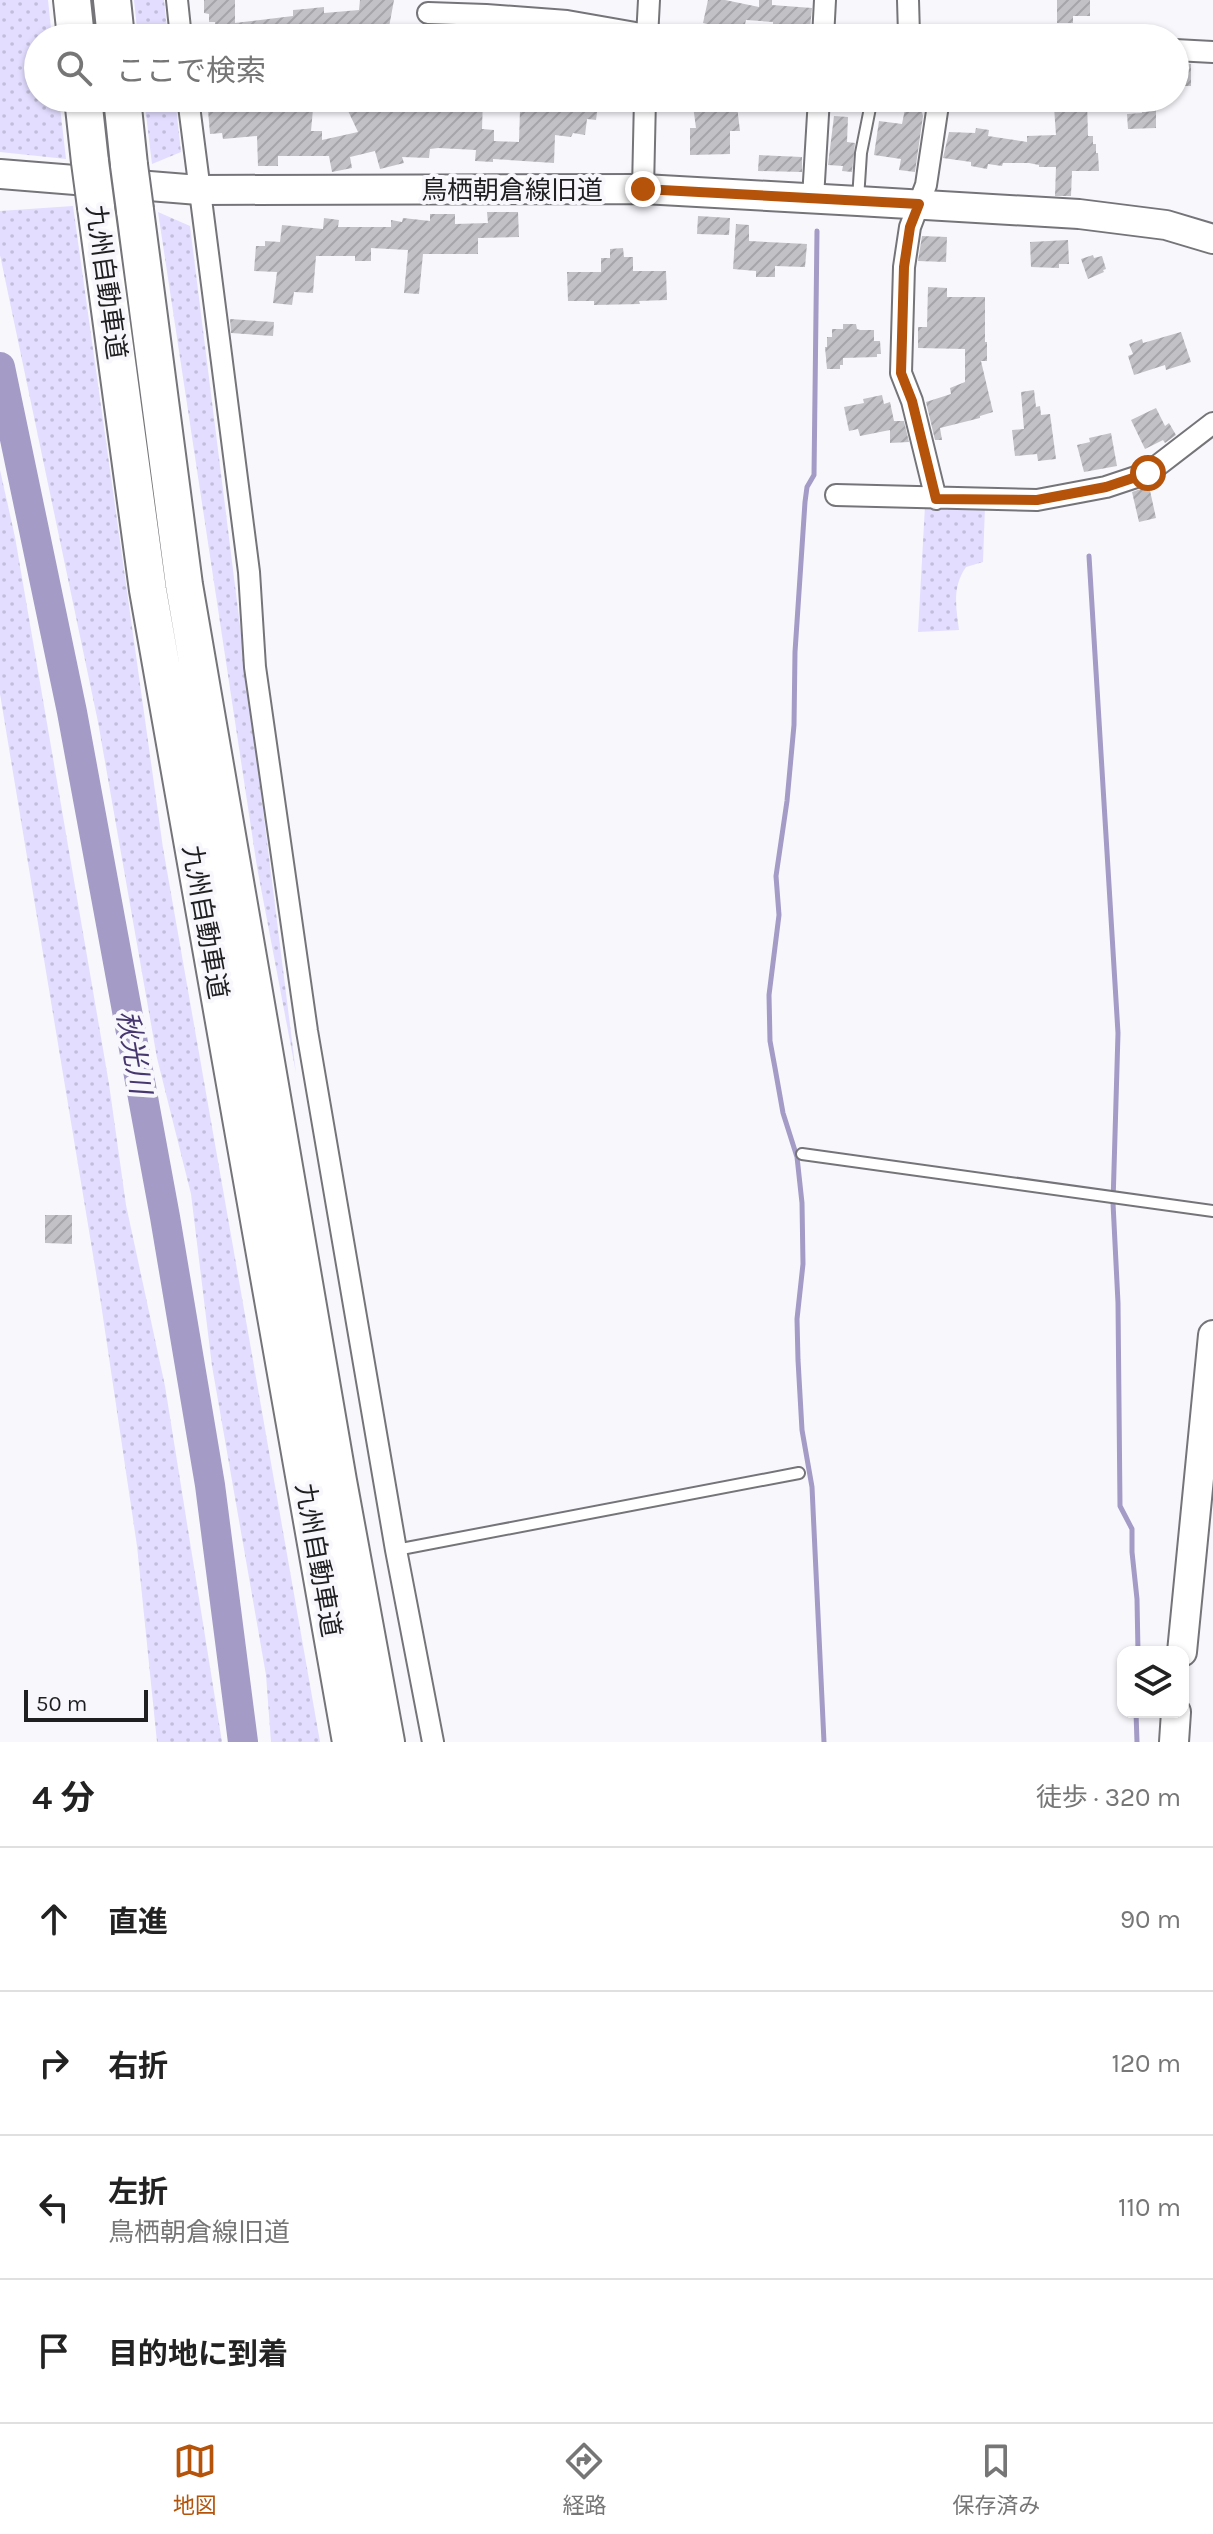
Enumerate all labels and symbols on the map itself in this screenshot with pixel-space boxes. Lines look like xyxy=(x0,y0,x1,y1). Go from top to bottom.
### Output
route end xyxy=(625,171,661,207)
street label: 鳥栖朝倉線旧道 xyxy=(421,175,603,206)
street label: 九州自動車道 xyxy=(80,203,132,361)
route start xyxy=(1130,455,1166,491)
street label: 九州自動車道 xyxy=(176,842,234,1002)
water label: 秋光川 xyxy=(110,1008,158,1099)
street label: 九州自動車道 xyxy=(289,1480,347,1640)
scale bar xyxy=(24,1686,148,1722)

